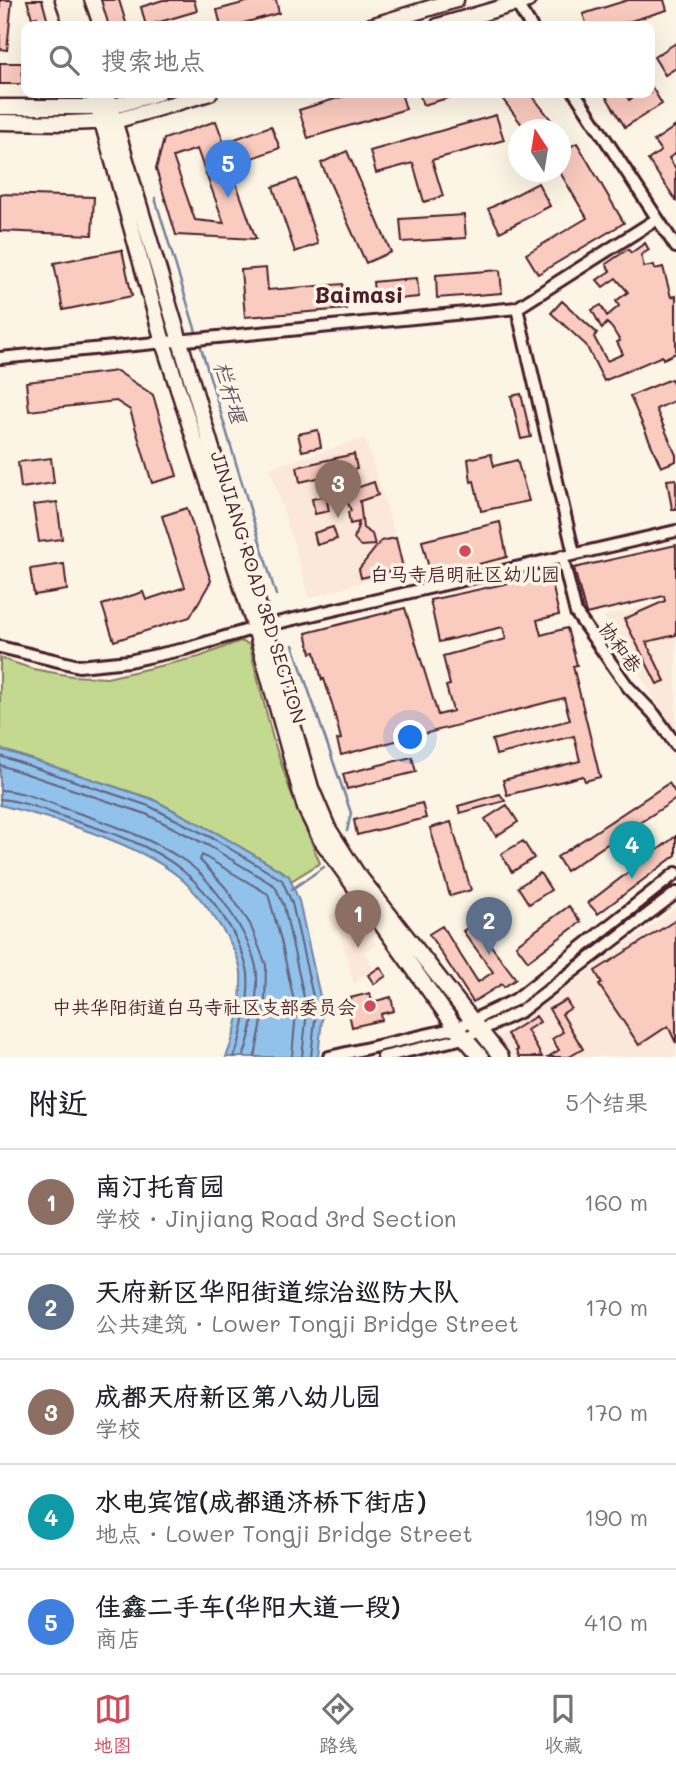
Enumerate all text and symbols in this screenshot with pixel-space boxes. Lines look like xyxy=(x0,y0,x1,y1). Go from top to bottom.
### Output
search box xyxy=(21,21,655,98)
icon: search xyxy=(45,41,83,79)
text: 搜索地点 xyxy=(101,43,205,77)
north arrow xyxy=(508,119,571,182)
pin: 5 xyxy=(205,140,251,198)
district label: Baimasi xyxy=(314,279,404,309)
water label: 栏杆堰 xyxy=(209,358,254,428)
street label: JINJIANG ROAD 3RD SECTION xyxy=(206,448,312,726)
pin: 3 xyxy=(315,460,361,518)
marker: 白马寺启明社区幼儿园 xyxy=(457,543,473,559)
place label: 白马寺启明社区幼儿园 xyxy=(370,561,560,586)
street label: 协和巷 xyxy=(594,617,648,677)
your location xyxy=(393,720,427,754)
pin: 4 xyxy=(609,821,655,879)
pin: 1 xyxy=(335,890,381,948)
pin: 2 xyxy=(466,897,512,955)
place label: 中共华阳街道白马寺社区支部委员会 xyxy=(52,994,356,1019)
marker: 中共华阳街道白马寺社区支部委员会 xyxy=(362,998,378,1014)
text: 附近 xyxy=(28,1082,88,1122)
text: 5个结果 xyxy=(566,1087,648,1117)
text: 南汀托育园 xyxy=(95,1169,225,1203)
text: 1 xyxy=(46,1187,56,1217)
text: 160 m xyxy=(584,1187,648,1217)
text: 学校 · Jinjiang Road 3rd Section xyxy=(95,1203,457,1233)
text: 天府新区华阳街道综治巡防大队 xyxy=(95,1274,459,1308)
text: 2 xyxy=(45,1292,57,1322)
text: 170 m xyxy=(585,1292,648,1322)
text: 公共建筑 · Lower Tongji Bridge Street xyxy=(95,1308,519,1338)
text: 成都天府新区第八幼儿园 xyxy=(95,1379,381,1413)
text: 3 xyxy=(44,1397,58,1427)
text: 170 m xyxy=(585,1397,648,1427)
text: 学校 xyxy=(95,1413,141,1443)
text: 水电宾馆(成都通济桥下街店) xyxy=(95,1484,427,1518)
text: 4 xyxy=(44,1502,58,1532)
text: 190 m xyxy=(584,1502,648,1532)
text: 地点 · Lower Tongji Bridge Street xyxy=(95,1518,473,1548)
text: 佳鑫二手车(华阳大道一段) xyxy=(95,1589,401,1623)
text: 5 xyxy=(44,1607,58,1637)
text: 410 m xyxy=(584,1607,648,1637)
text: 商店 xyxy=(95,1623,141,1653)
tab: 地图 xyxy=(94,1690,132,1757)
tab: 路线 xyxy=(319,1690,357,1757)
tab: 收藏 xyxy=(544,1690,582,1757)

